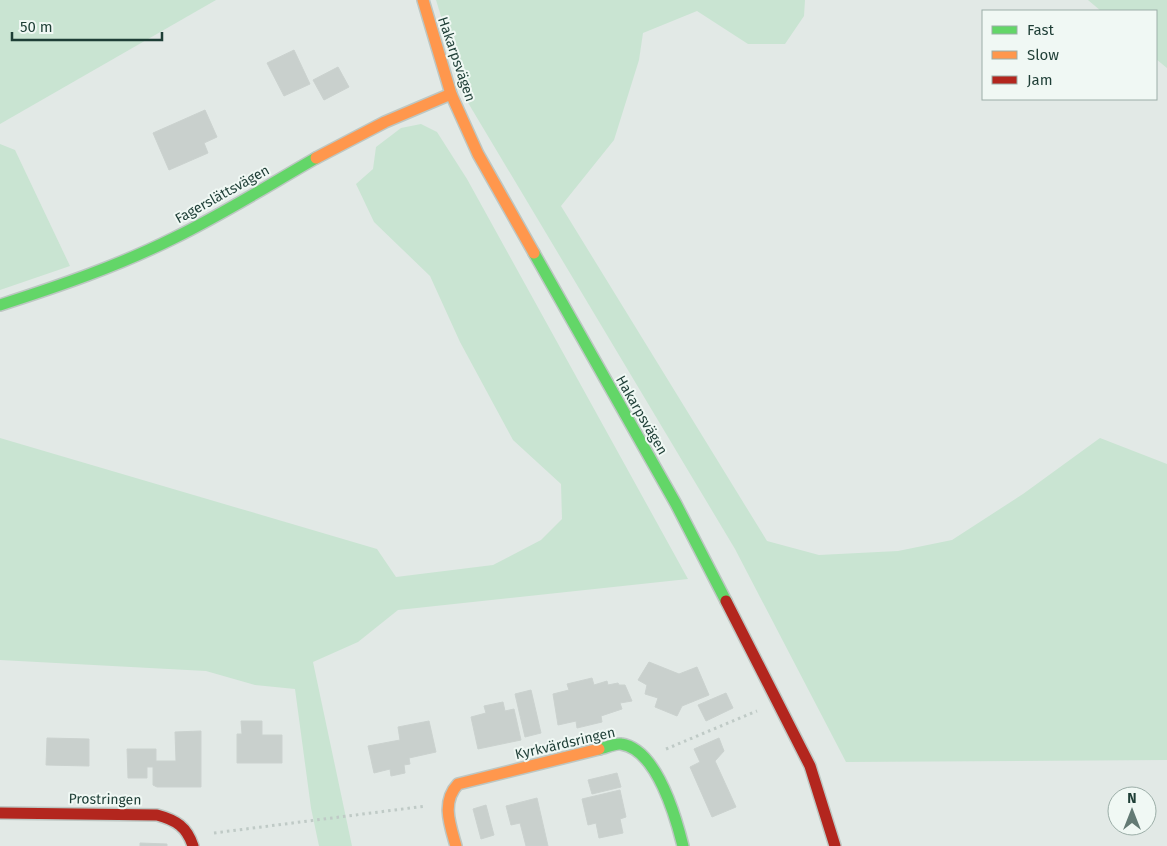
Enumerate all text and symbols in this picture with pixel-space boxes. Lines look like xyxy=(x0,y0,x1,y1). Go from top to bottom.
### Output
scale bar xyxy=(12,10,162,42)
legend xyxy=(982,10,1157,100)
street label: Hakarpsvägen xyxy=(434,14,479,104)
text: 50 m xyxy=(20,18,53,36)
text: Fast xyxy=(1027,21,1054,39)
text: Slow xyxy=(1027,46,1059,64)
text: Jam xyxy=(1027,71,1053,89)
street label: Fagerslättsvägen xyxy=(172,162,272,227)
street label: Hakarpsvägen xyxy=(612,373,671,458)
street label: Kyrkvärdsringen xyxy=(513,724,617,763)
north arrow xyxy=(1107,786,1157,836)
street label: Prostringen xyxy=(68,790,142,809)
text: N xyxy=(1127,790,1137,807)

